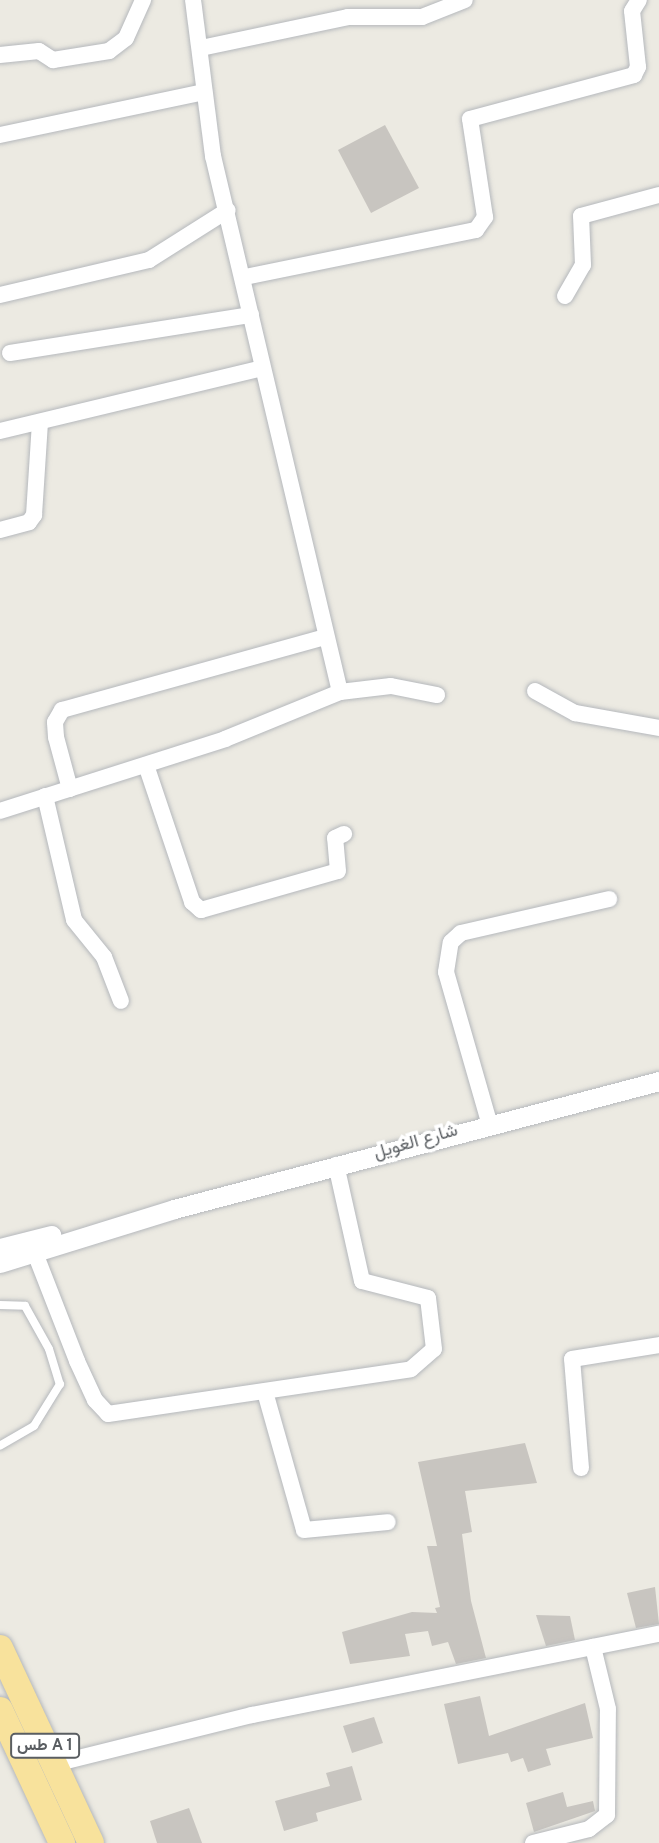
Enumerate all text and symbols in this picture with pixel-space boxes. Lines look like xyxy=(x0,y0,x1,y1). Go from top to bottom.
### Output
street label: شارع الغويل xyxy=(372,1121,460,1165)
road number: طس A 1 xyxy=(8,1734,82,1758)

